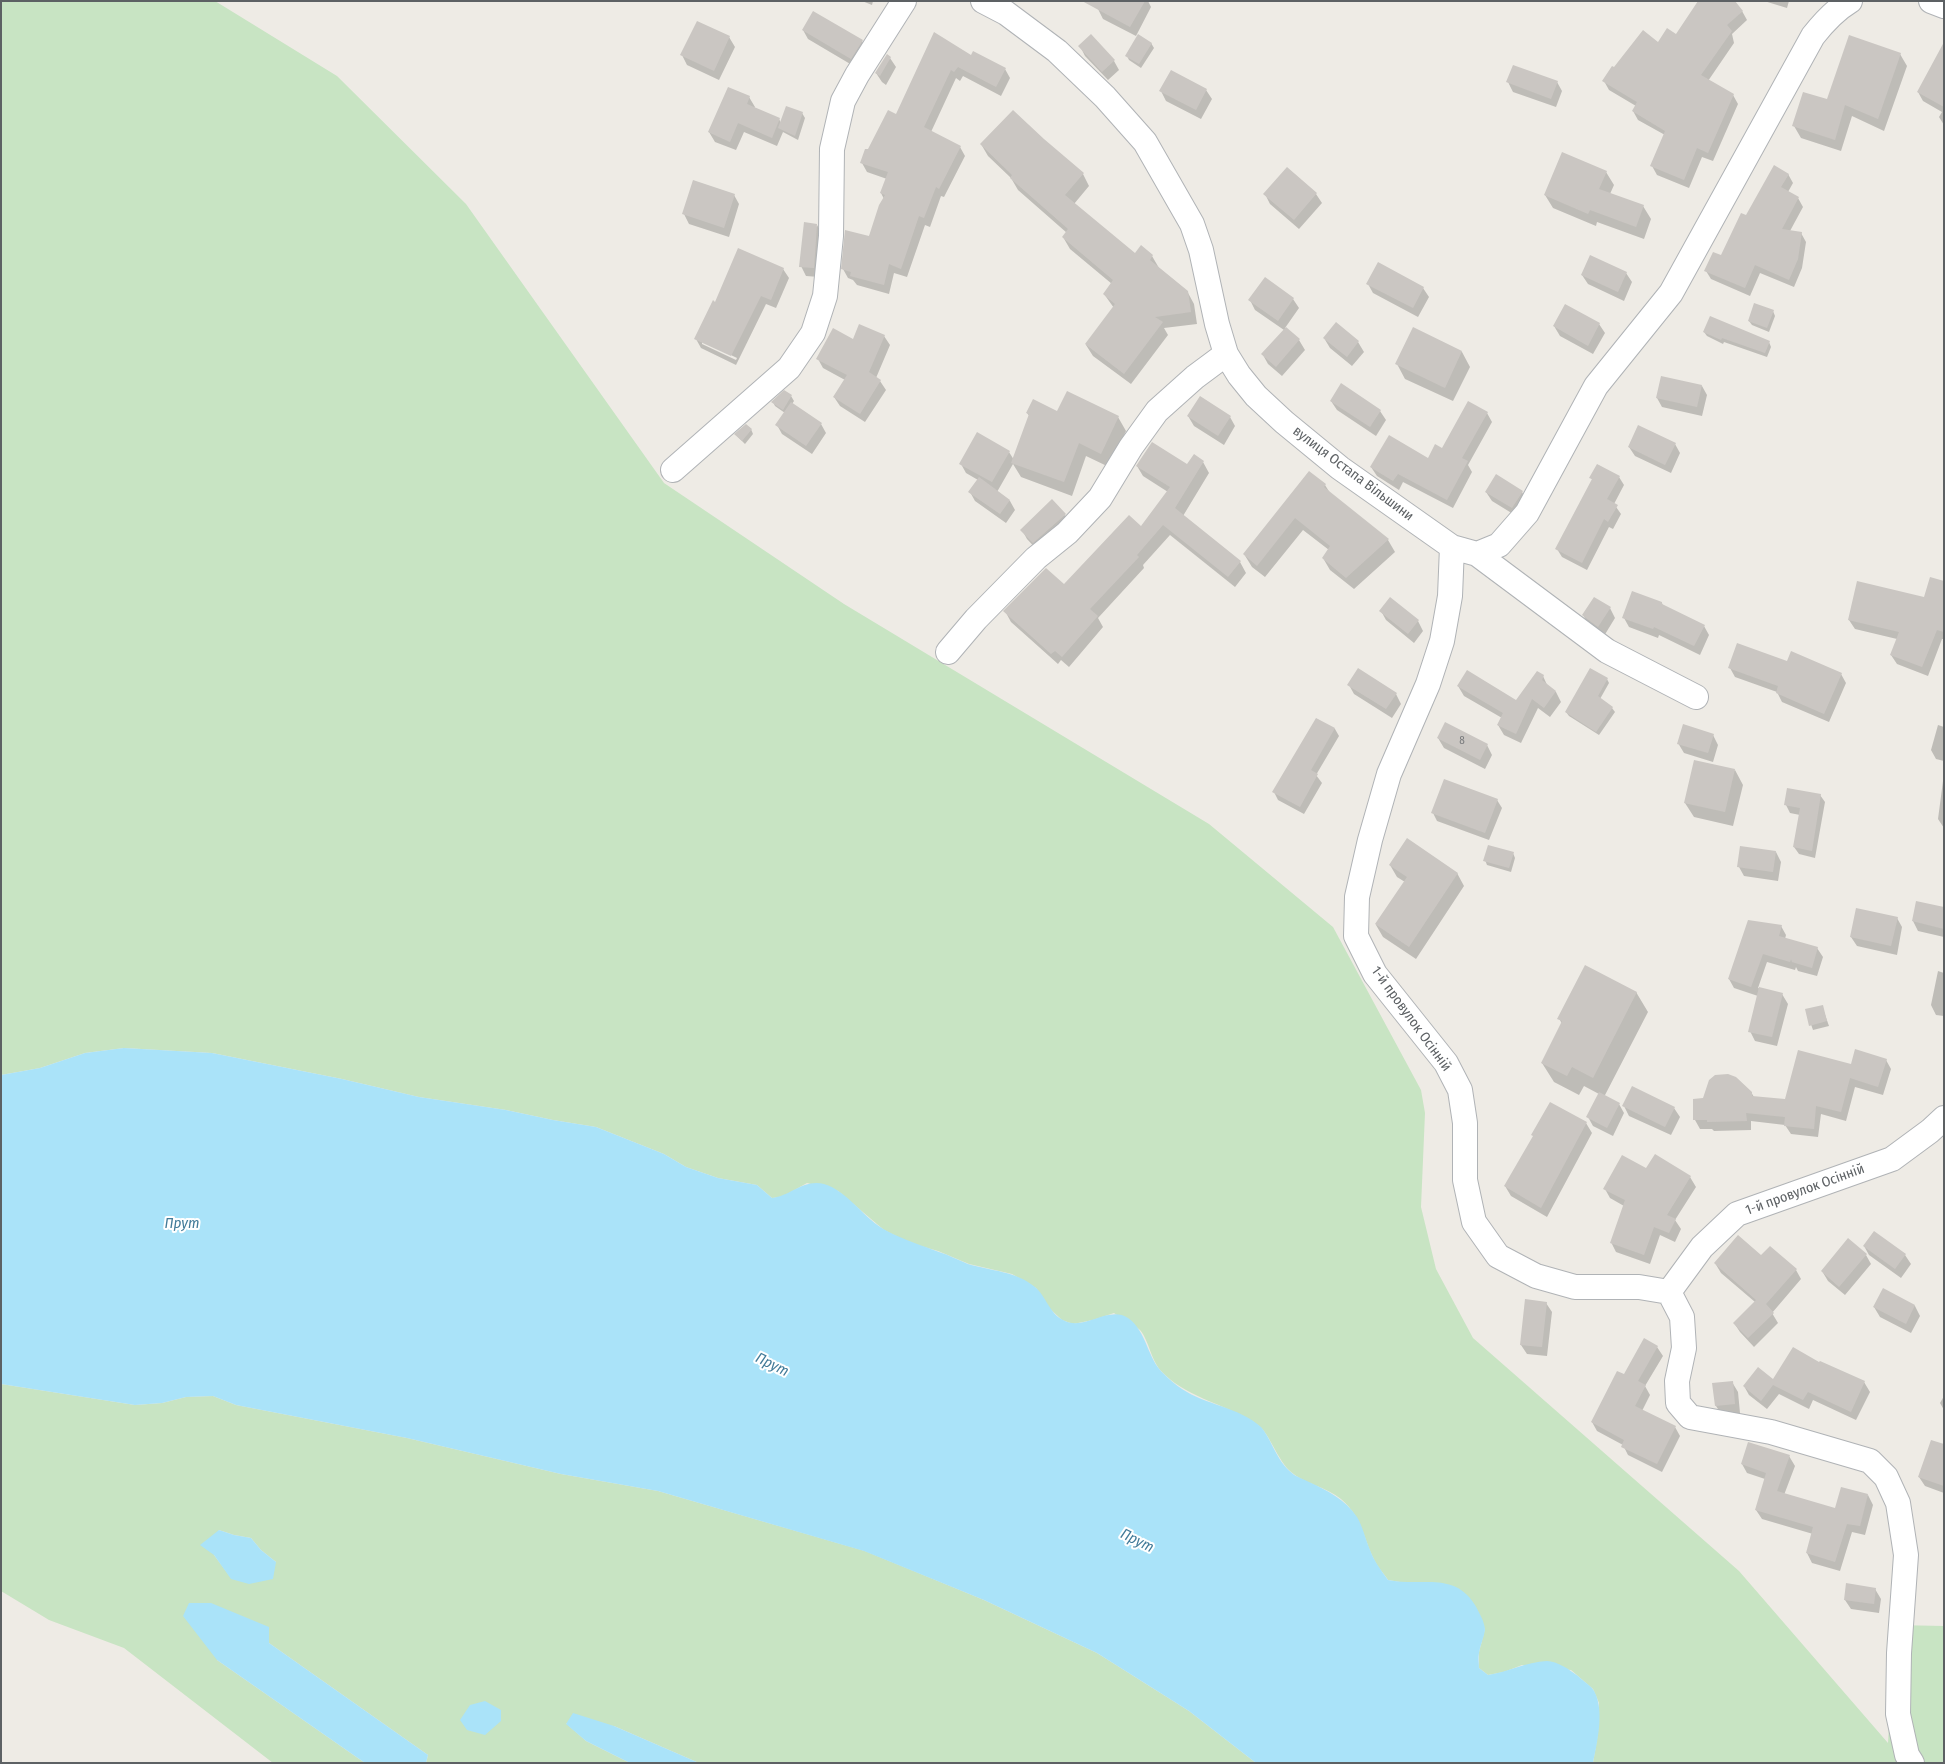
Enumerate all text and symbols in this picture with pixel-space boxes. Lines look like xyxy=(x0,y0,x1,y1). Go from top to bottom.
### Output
street label: вулиця Остапа Вільшини xyxy=(1289,423,1417,525)
house number: 8 xyxy=(1459,734,1465,748)
street label: 1-й провулок Осінній xyxy=(1367,963,1455,1075)
street label: 1-й провулок Осінній xyxy=(1743,1161,1867,1219)
water label: Прут xyxy=(165,1215,199,1233)
water label: Прут xyxy=(752,1349,792,1381)
water label: Прут xyxy=(1117,1525,1157,1557)

